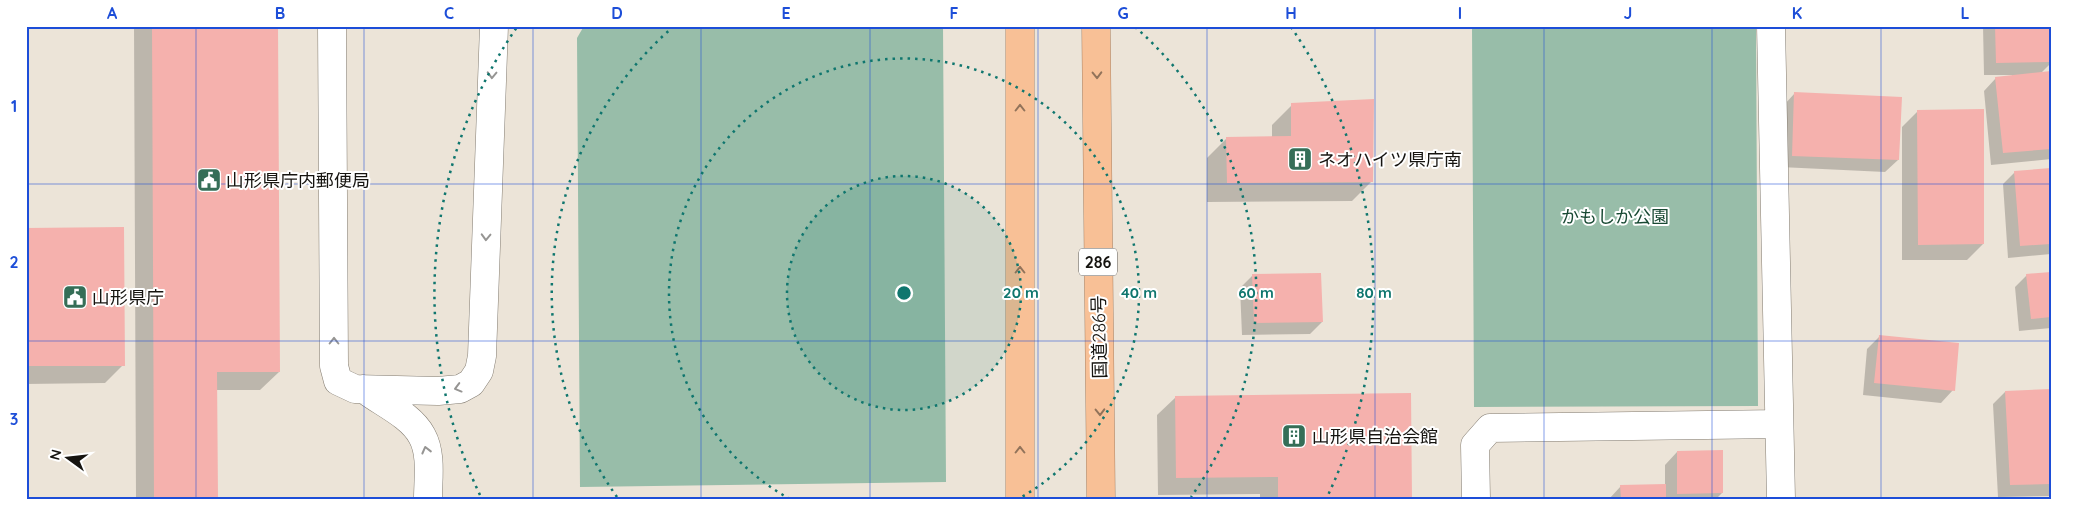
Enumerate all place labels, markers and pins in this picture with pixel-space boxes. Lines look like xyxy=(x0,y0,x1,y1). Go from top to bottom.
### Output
building icon: ネオハイツ県庁南 xyxy=(1287,146,1313,172)
place label: ネオハイツ県庁南 xyxy=(1318,148,1462,171)
public building icon: 山形県庁内郵便局 xyxy=(196,167,222,193)
place label: 山形県庁内郵便局 xyxy=(226,169,370,192)
public building icon: 山形県庁 xyxy=(62,284,88,310)
centre of rings xyxy=(895,284,913,302)
place label: 山形県庁 xyxy=(92,286,164,309)
building icon: 山形県自治会館 xyxy=(1281,423,1307,449)
place label: 山形県自治会館 xyxy=(1312,425,1438,448)

